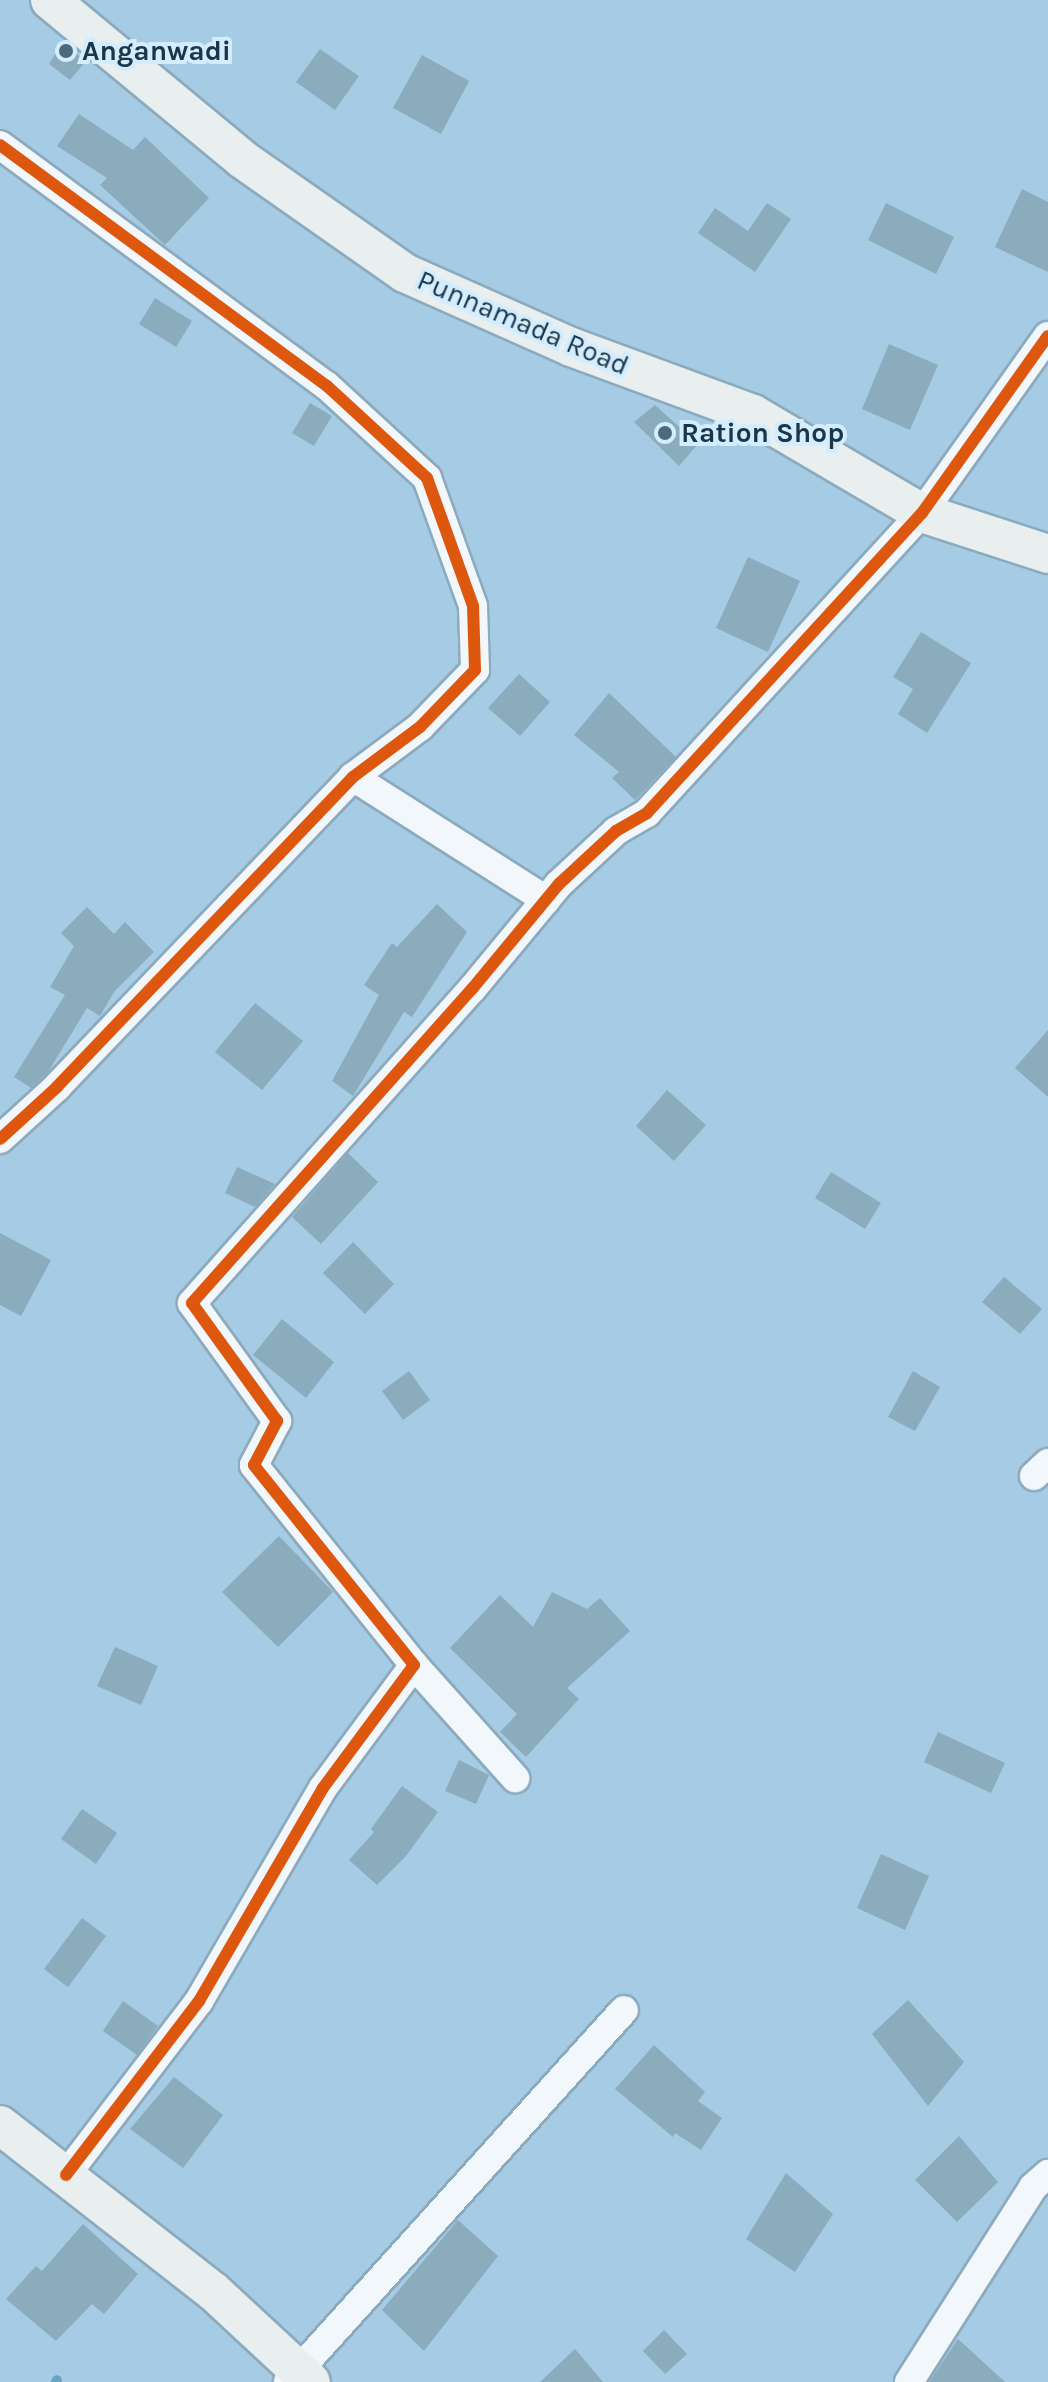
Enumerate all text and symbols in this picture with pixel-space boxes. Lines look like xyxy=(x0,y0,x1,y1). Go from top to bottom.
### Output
place label: Anganwadi xyxy=(82,34,231,68)
marker: Anganwadi xyxy=(57,42,75,60)
street label: Punnamada Road xyxy=(412,263,634,383)
place label: Ration Shop xyxy=(681,416,844,450)
marker: Ration Shop xyxy=(656,424,674,442)

